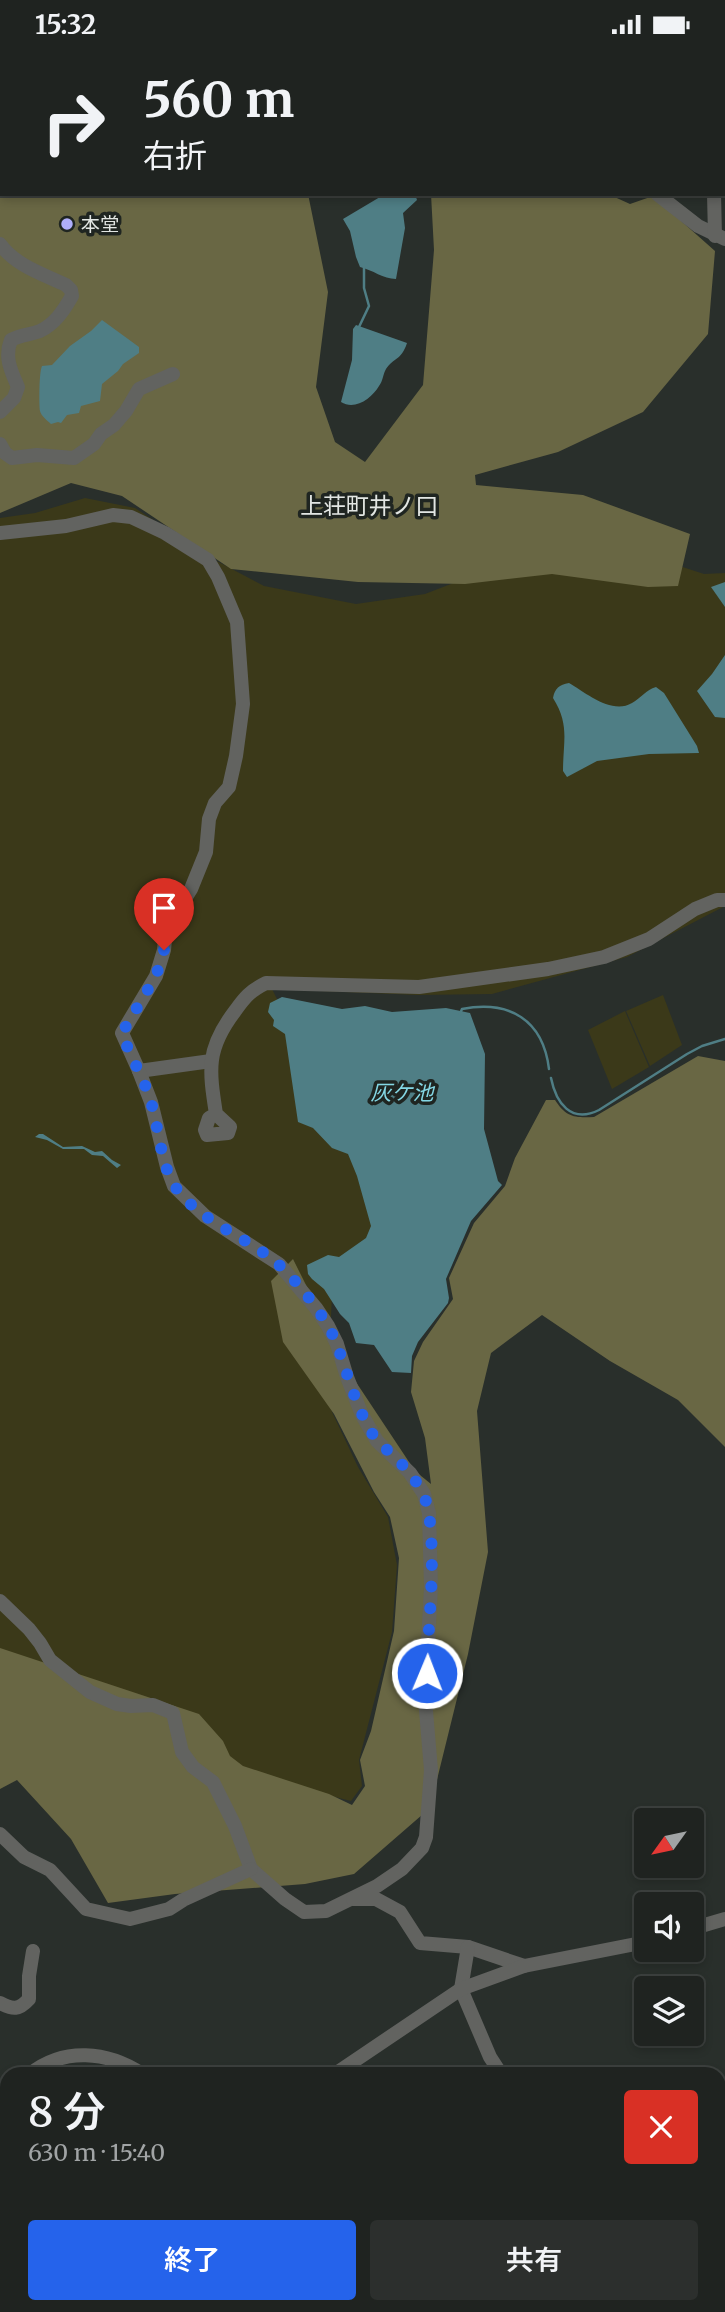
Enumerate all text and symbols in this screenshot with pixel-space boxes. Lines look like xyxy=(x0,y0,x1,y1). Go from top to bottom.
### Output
text: 15:32 xyxy=(35,8,96,41)
text: 560 m xyxy=(143,69,294,130)
icon: right xyxy=(28,77,119,168)
text: 右折 xyxy=(143,136,207,176)
place label: 本堂 xyxy=(81,212,119,236)
marker: 本堂 xyxy=(59,216,75,232)
district label: 上荘町井ノ口 xyxy=(300,491,438,520)
pin xyxy=(134,878,194,950)
icon: arrive xyxy=(145,889,183,927)
water label: 灰ケ池 xyxy=(371,1079,435,1106)
position arrow xyxy=(390,1636,464,1710)
north arrow xyxy=(634,1808,704,1878)
map controls xyxy=(634,1808,704,2046)
button: sound xyxy=(634,1892,704,1962)
button: layers xyxy=(634,1976,704,2046)
text: 8 分 xyxy=(28,2086,105,2138)
button: close xyxy=(624,2090,698,2164)
text: 630 m · 15:40 xyxy=(28,2138,165,2167)
button: 終了 xyxy=(28,2220,356,2300)
button: 共有 xyxy=(370,2220,698,2300)

